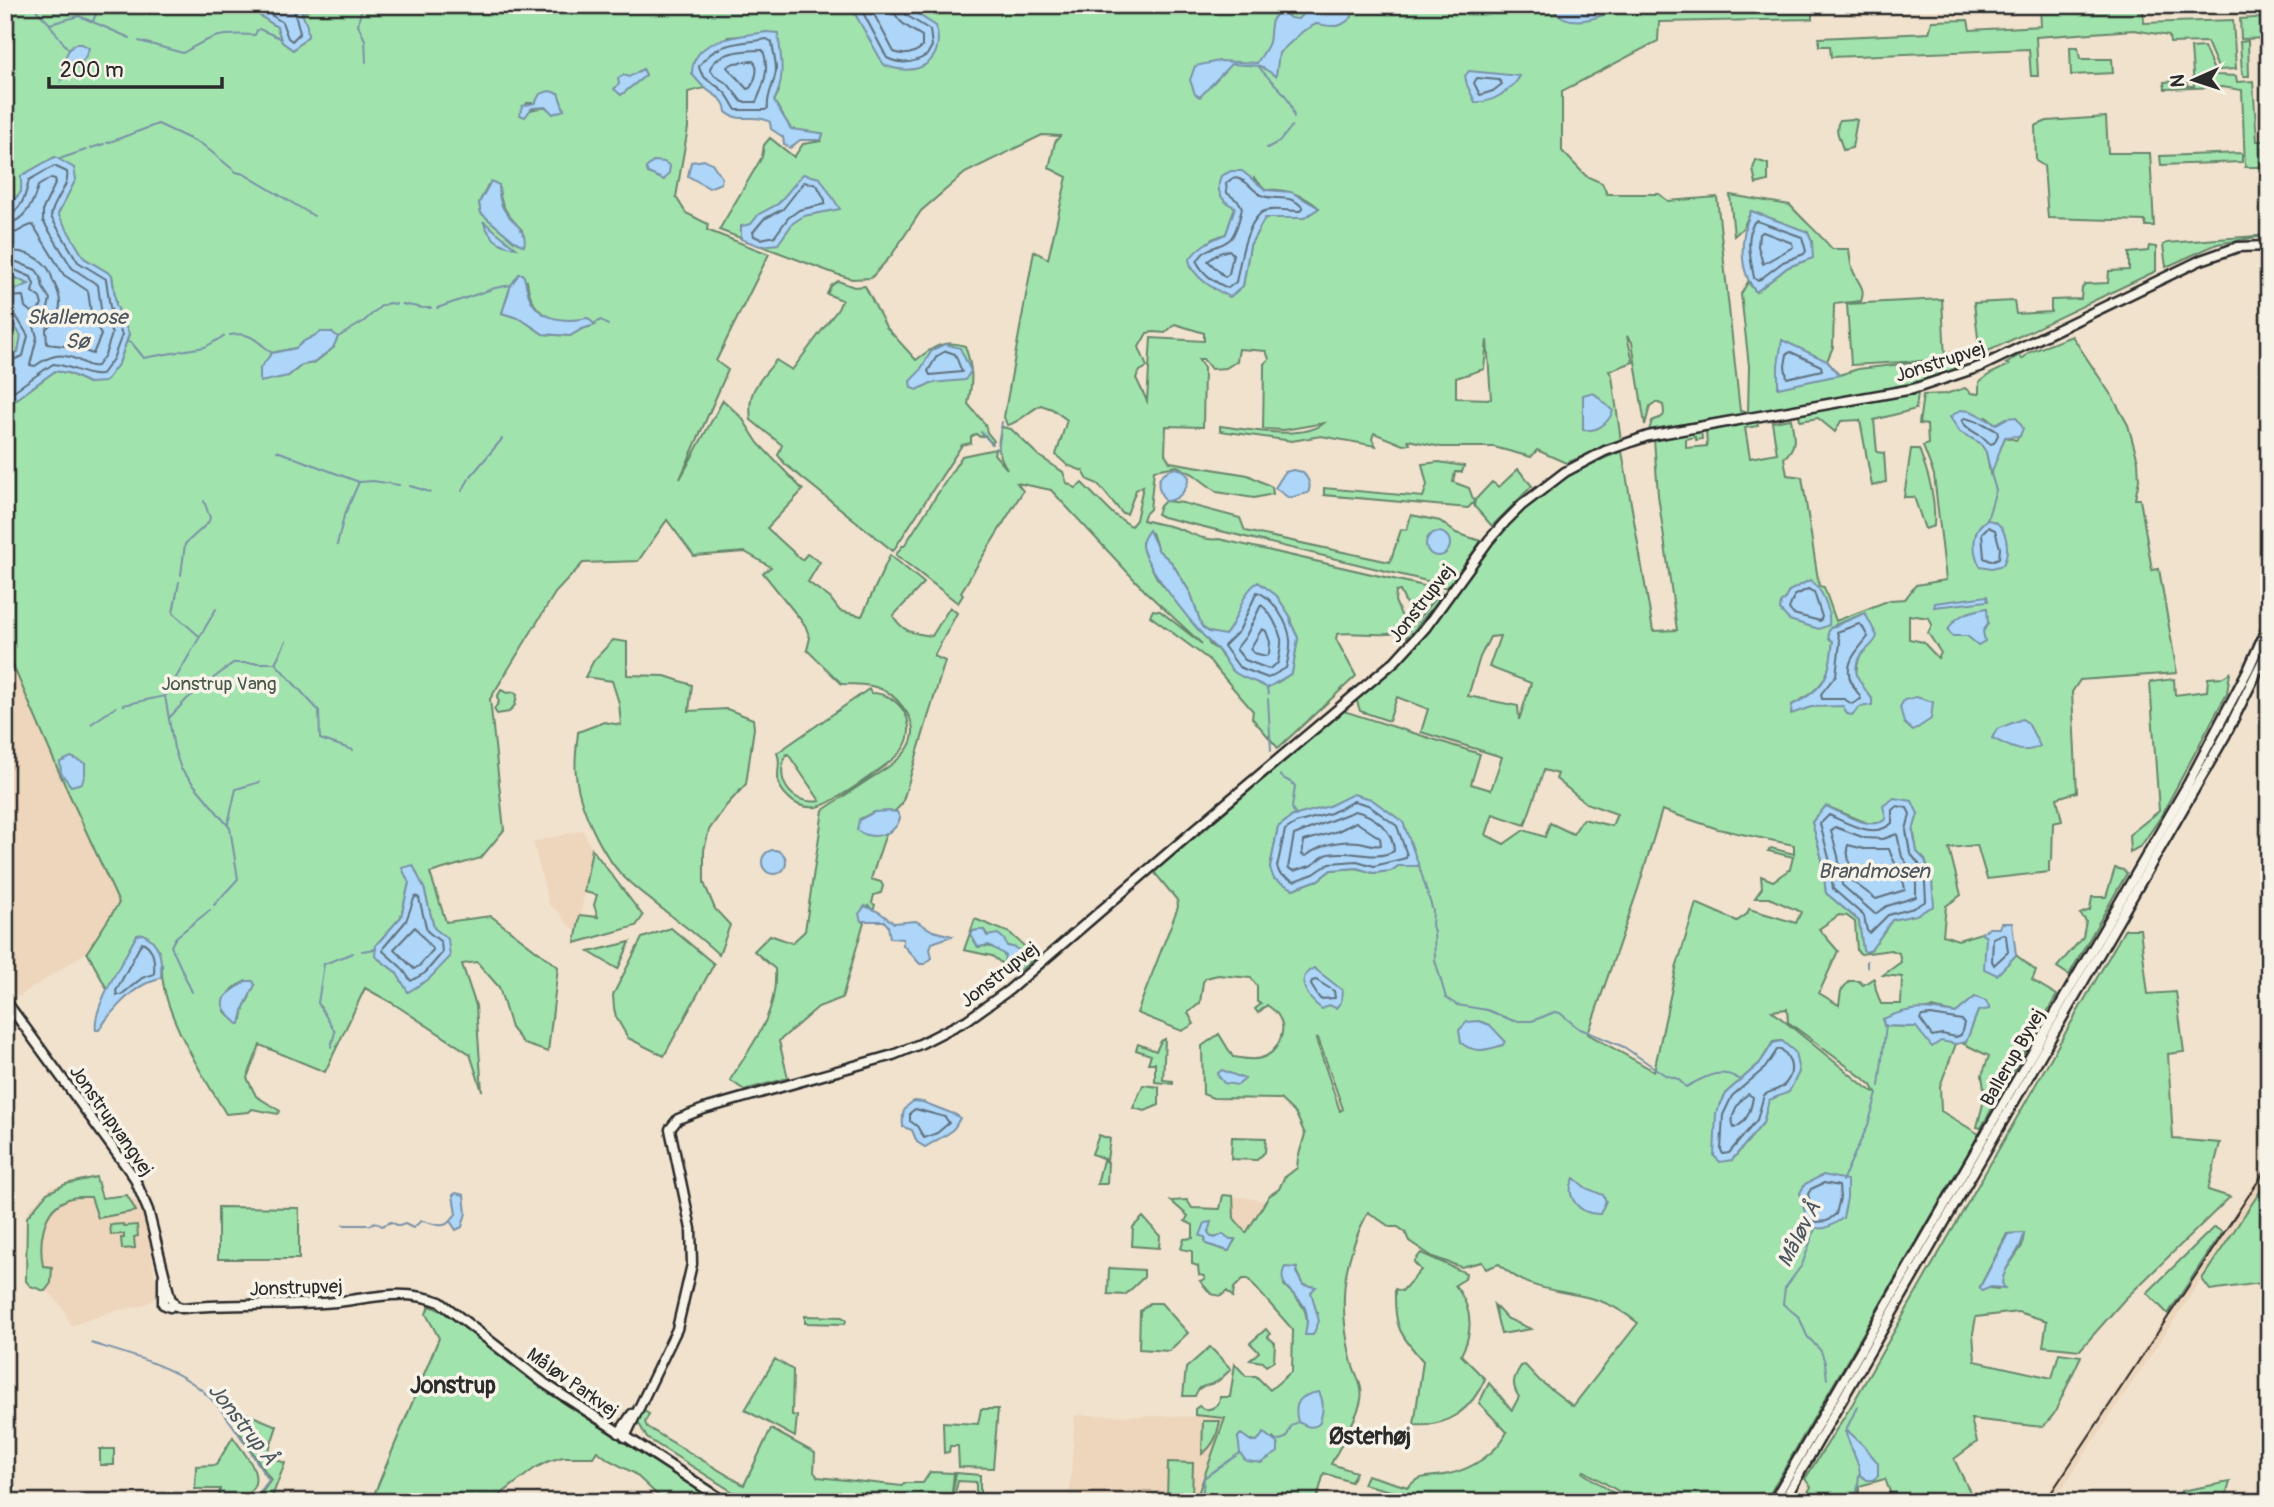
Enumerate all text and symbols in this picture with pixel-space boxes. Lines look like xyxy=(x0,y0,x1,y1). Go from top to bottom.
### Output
scale bar xyxy=(49,46,222,90)
north arrow xyxy=(2158,46,2228,116)
text: 200 m xyxy=(60,57,124,84)
text: N xyxy=(2166,74,2190,88)
water label: Skallemose Sø xyxy=(27,304,130,355)
street label: Jonstrupvej xyxy=(1892,336,1988,388)
street label: Jonstrupvej xyxy=(1384,559,1460,648)
park label: Jonstrup Vang xyxy=(161,672,277,696)
water label: Brandmosen xyxy=(1818,858,1931,885)
street label: Jonstrupvej xyxy=(955,937,1044,1013)
street label: Ballerup Byvej xyxy=(1975,1004,2050,1111)
street label: Jonstrupvangvej xyxy=(64,1060,158,1181)
water label: Måløv Å xyxy=(1771,1197,1827,1272)
street label: Jonstrupvej xyxy=(249,1274,343,1302)
street label: Måløv Parkvej xyxy=(522,1342,623,1423)
district label: Jonstrup xyxy=(410,1371,496,1400)
water label: Jonstrup Å xyxy=(202,1378,283,1471)
district label: Østerhøj xyxy=(1329,1422,1411,1451)

